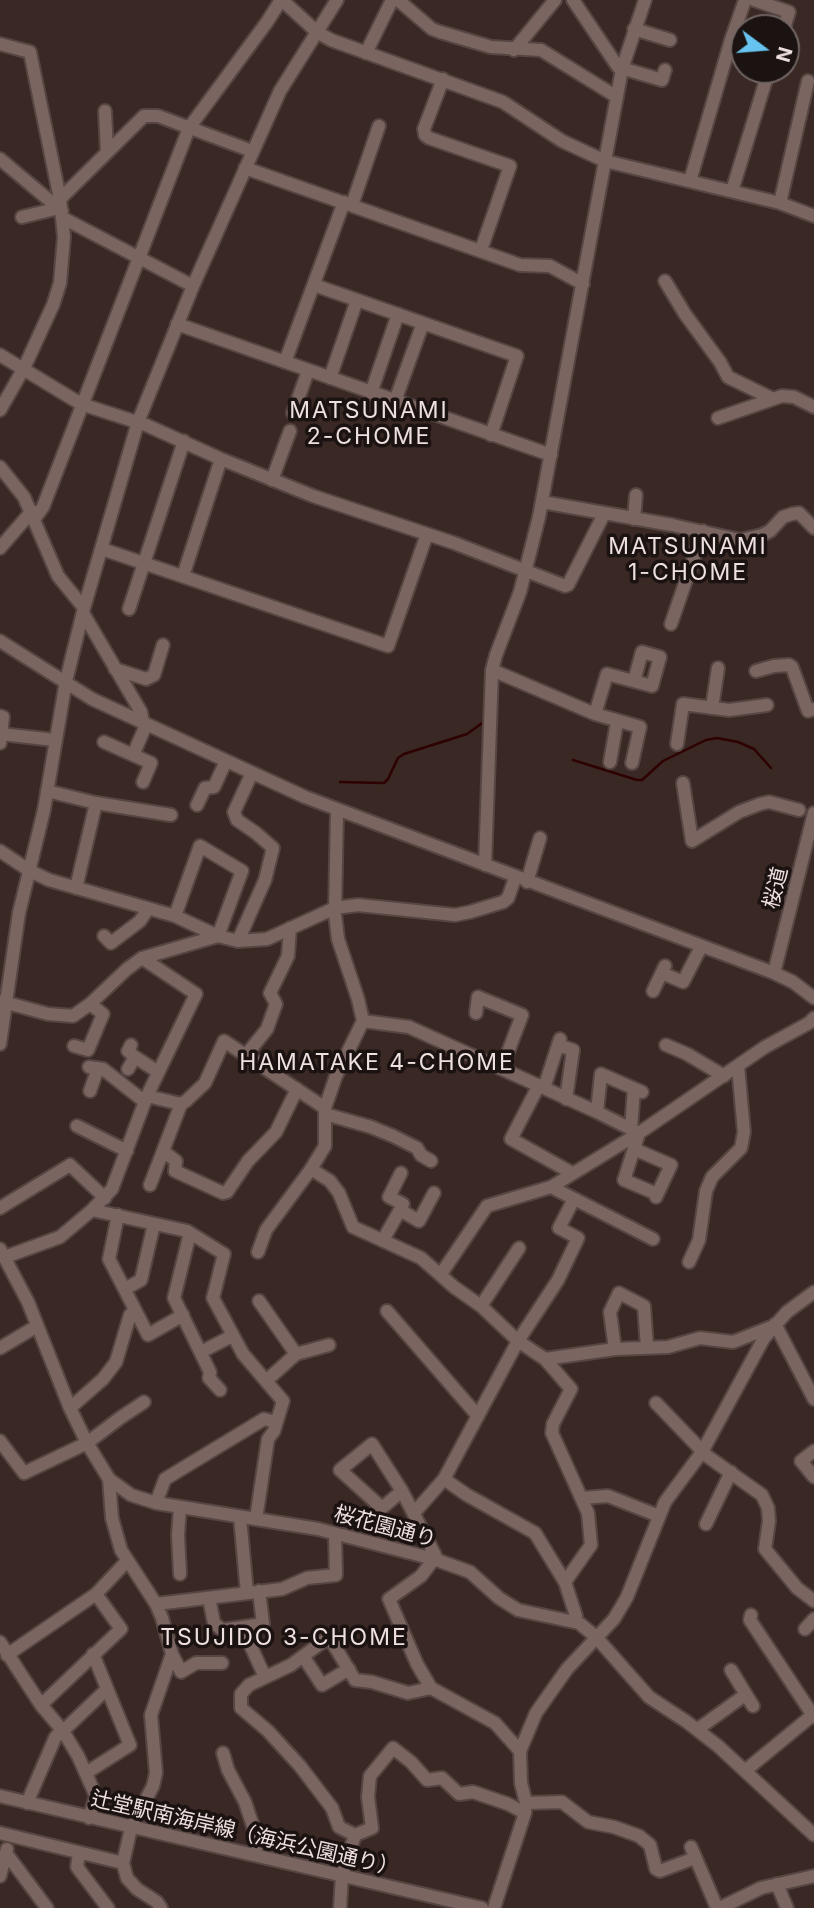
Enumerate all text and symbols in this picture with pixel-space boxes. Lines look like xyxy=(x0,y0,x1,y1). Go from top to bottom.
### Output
north arrow xyxy=(730,14,800,84)
text: N xyxy=(771,44,797,64)
district label: MATSUNAMI 2-CHOME xyxy=(290,397,448,451)
district label: MATSUNAMI 1-CHOME xyxy=(609,533,767,587)
street label: 桜道 xyxy=(759,865,793,911)
district label: HAMATAKE 4-CHOME xyxy=(241,1049,513,1077)
street label: 桜花園通り xyxy=(331,1501,439,1553)
district label: TSUJIDO 3-CHOME xyxy=(162,1624,406,1652)
street label: 辻堂駅南海岸線（海浜公園通り） xyxy=(89,1786,401,1882)

